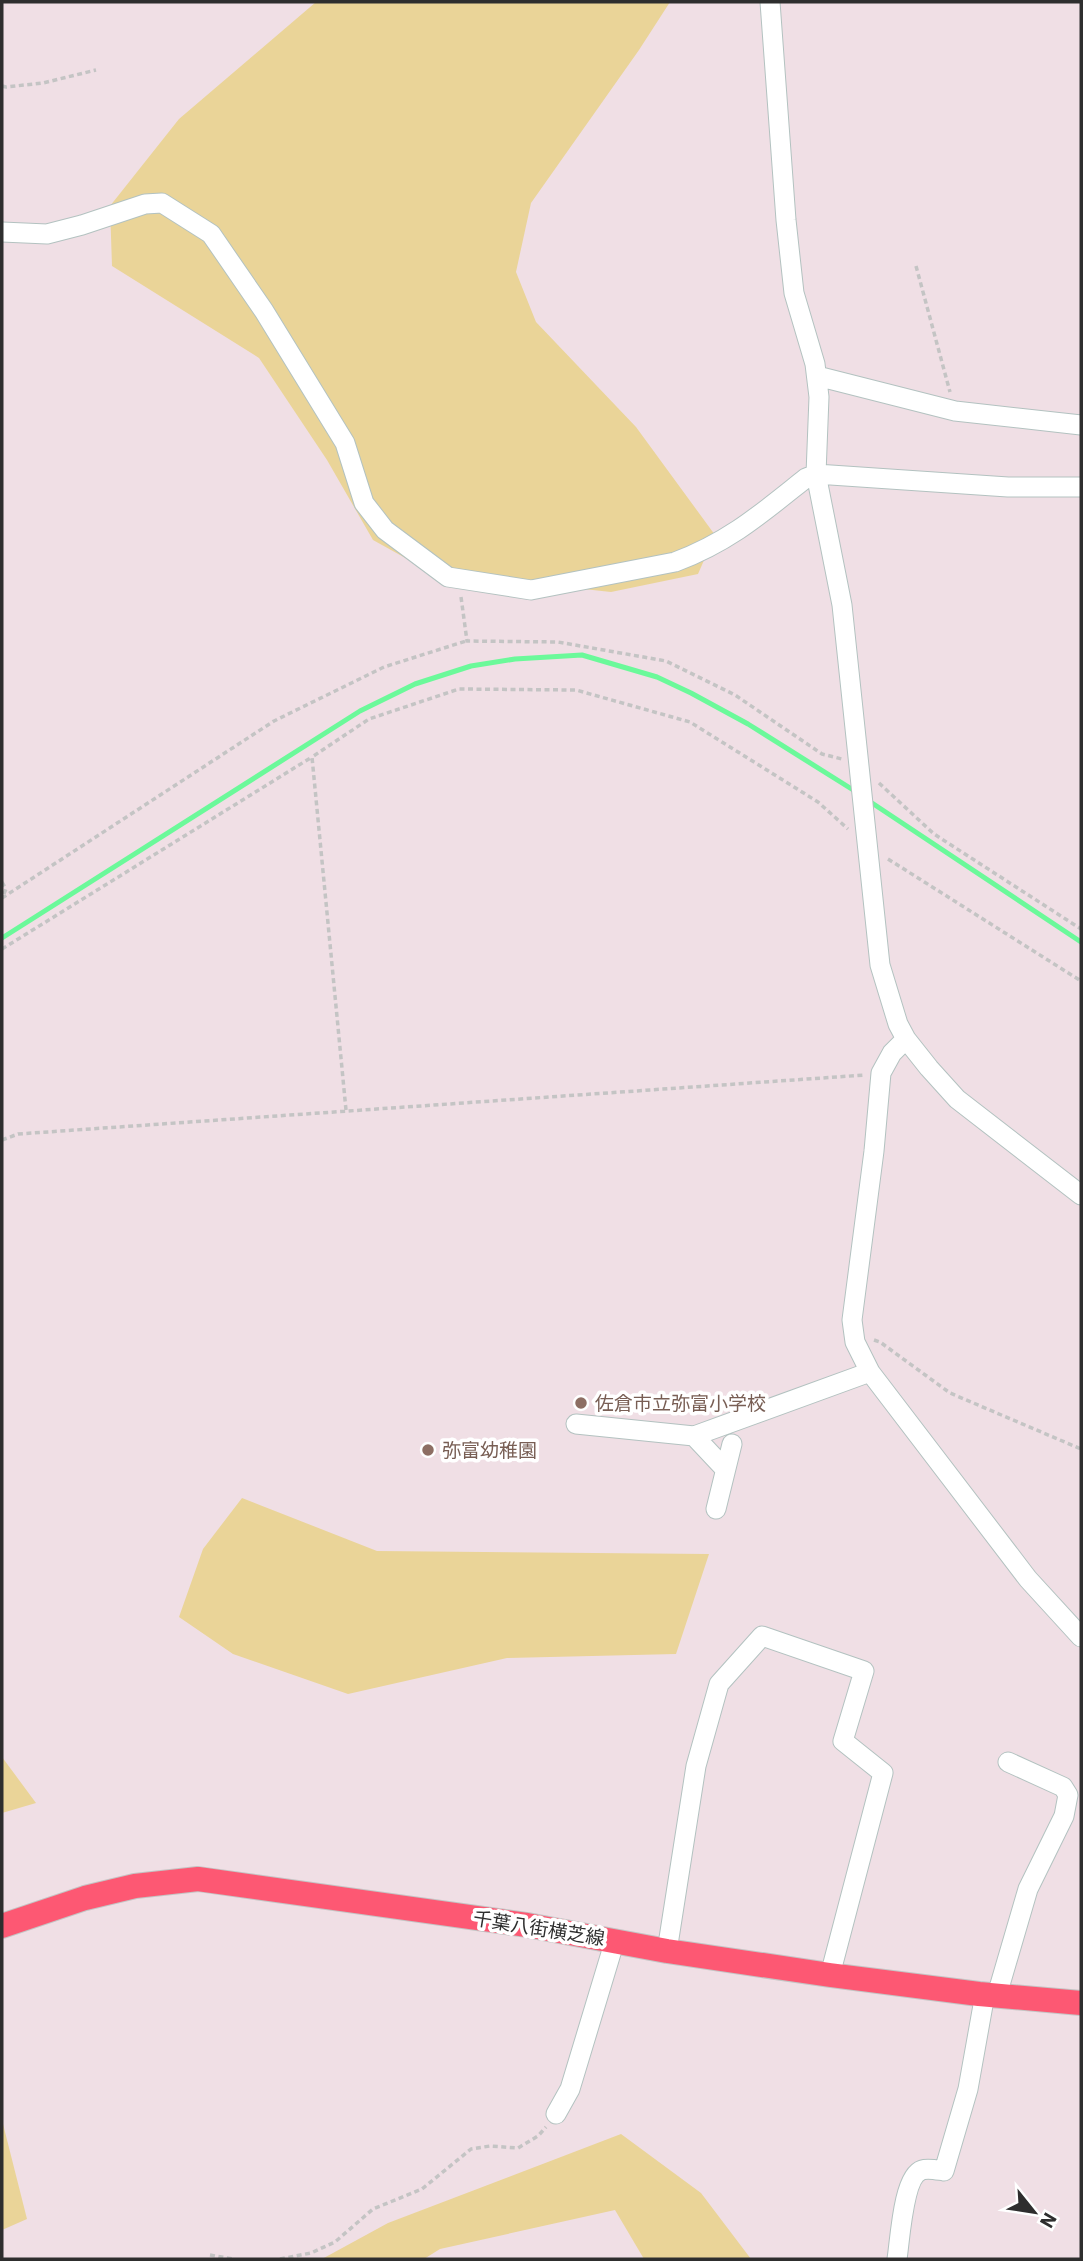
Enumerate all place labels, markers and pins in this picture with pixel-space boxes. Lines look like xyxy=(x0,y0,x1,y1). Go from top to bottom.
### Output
place label: 佐倉市立弥富小学校 xyxy=(595,1391,766,1415)
marker: 佐倉市立弥富小学校 xyxy=(573,1395,589,1411)
place label: 弥富幼稚園 xyxy=(442,1438,537,1462)
marker: 弥富幼稚園 xyxy=(420,1442,436,1458)

